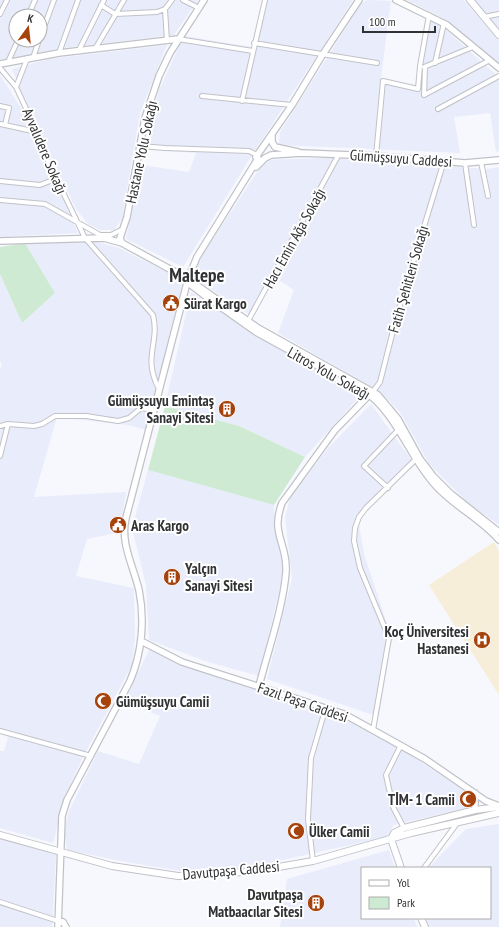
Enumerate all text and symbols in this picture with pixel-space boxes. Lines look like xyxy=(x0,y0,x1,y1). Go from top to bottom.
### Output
north arrow xyxy=(8,8,48,48)
scale bar xyxy=(363,8,435,34)
text: K xyxy=(26,11,35,26)
text: 100 m xyxy=(369,14,396,29)
street label: Hastane Yolu Sokağı xyxy=(121,99,161,205)
street label: Ayvalıdere Sokağı xyxy=(18,105,72,197)
street label: Gümüşsuyu Caddesi xyxy=(349,145,453,171)
street label: Hacı Emin Ağa Sokağı xyxy=(259,185,329,291)
street label: Fatih Şehitleri Sokağı xyxy=(384,223,432,335)
district label: Maltepe xyxy=(169,263,225,287)
public building icon: Sürat Kargo xyxy=(161,293,181,313)
place label: Sürat Kargo xyxy=(184,294,247,313)
street label: Litros Yolu Sokağı xyxy=(284,342,374,404)
place label: Gümüşsuyu Emintaş Sanayi Sitesi xyxy=(108,391,214,427)
building icon: Gümüşsuyu Emintaş Sanayi Sitesi xyxy=(217,399,237,419)
public building icon: Aras Kargo xyxy=(108,515,128,535)
place label: Aras Kargo xyxy=(130,516,189,535)
place label: Yalçın Sanayi Sitesi xyxy=(184,559,253,595)
building icon: Yalçın Sanayi Sitesi xyxy=(162,567,182,587)
place label: Koç Üniversitesi Hastanesi xyxy=(385,622,469,658)
hospital icon: Koç Üniversitesi Hastanesi xyxy=(472,630,492,650)
street label: Fazıl Paşa Caddesi xyxy=(255,678,351,726)
mosque icon: Gümüşsuyu Camii xyxy=(93,691,113,711)
place label: Gümüşsuyu Camii xyxy=(116,692,209,711)
mosque icon: TİM- 1 Camii xyxy=(458,789,478,809)
place label: TİM- 1 Camii xyxy=(388,790,455,809)
mosque icon: Ülker Camii xyxy=(286,821,306,841)
place label: Ülker Camii xyxy=(309,822,370,841)
street label: Davutpaşa Caddesi xyxy=(182,856,280,884)
legend xyxy=(361,867,491,919)
text: Yol xyxy=(397,875,410,890)
place label: Davutpaşa Matbaacılar Sitesi xyxy=(208,885,303,921)
building icon: Davutpaşa Matbaacılar Sitesi xyxy=(306,893,326,913)
text: Park xyxy=(397,895,415,910)

